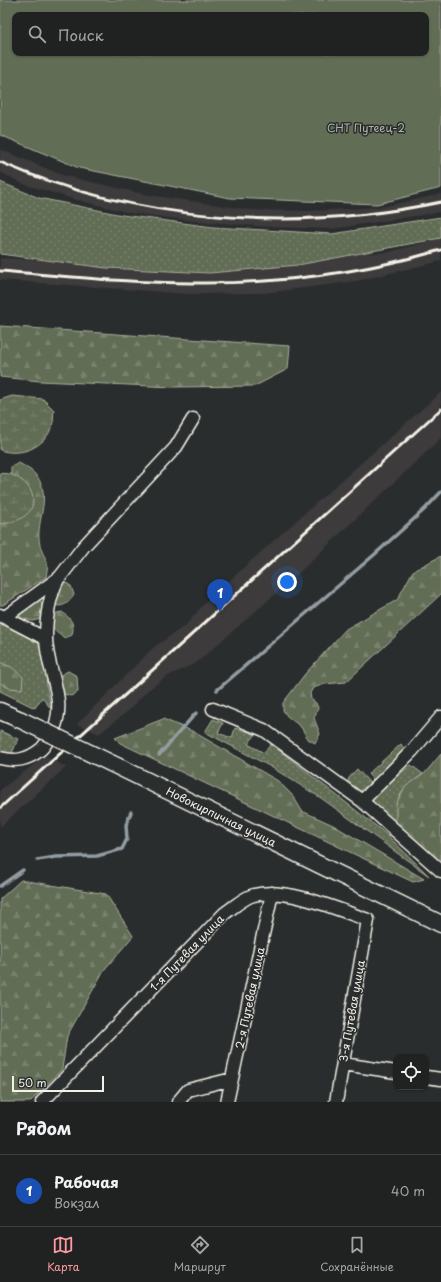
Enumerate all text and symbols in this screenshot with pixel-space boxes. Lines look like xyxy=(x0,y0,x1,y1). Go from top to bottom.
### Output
search box xyxy=(12,12,429,56)
icon: search xyxy=(26,23,48,45)
text: Поиск xyxy=(58,23,104,46)
park label: СНТ Путеец-2 xyxy=(327,119,405,136)
your location xyxy=(277,572,297,592)
pin: 1 xyxy=(207,579,233,612)
street label: Новокирпичная улица xyxy=(163,782,279,851)
street label: 1-я Путевая улица xyxy=(145,910,228,995)
street label: 2-я Путевая улица xyxy=(230,945,269,1050)
street label: 3-я Путевая улица xyxy=(334,959,369,1063)
map controls xyxy=(393,1054,429,1090)
button: locate xyxy=(393,1054,429,1090)
scale bar xyxy=(12,1074,104,1093)
text: 50 m xyxy=(18,1074,47,1091)
text: Рядом xyxy=(16,1115,71,1141)
text: Рабочая xyxy=(54,1170,119,1193)
text: 1 xyxy=(26,1181,32,1200)
text: 40 m xyxy=(391,1181,425,1200)
text: Вокзал xyxy=(54,1193,99,1212)
tab: Карта xyxy=(47,1234,79,1275)
tab: Маршрут xyxy=(174,1234,226,1275)
tab: Сохранённые xyxy=(320,1234,394,1275)

